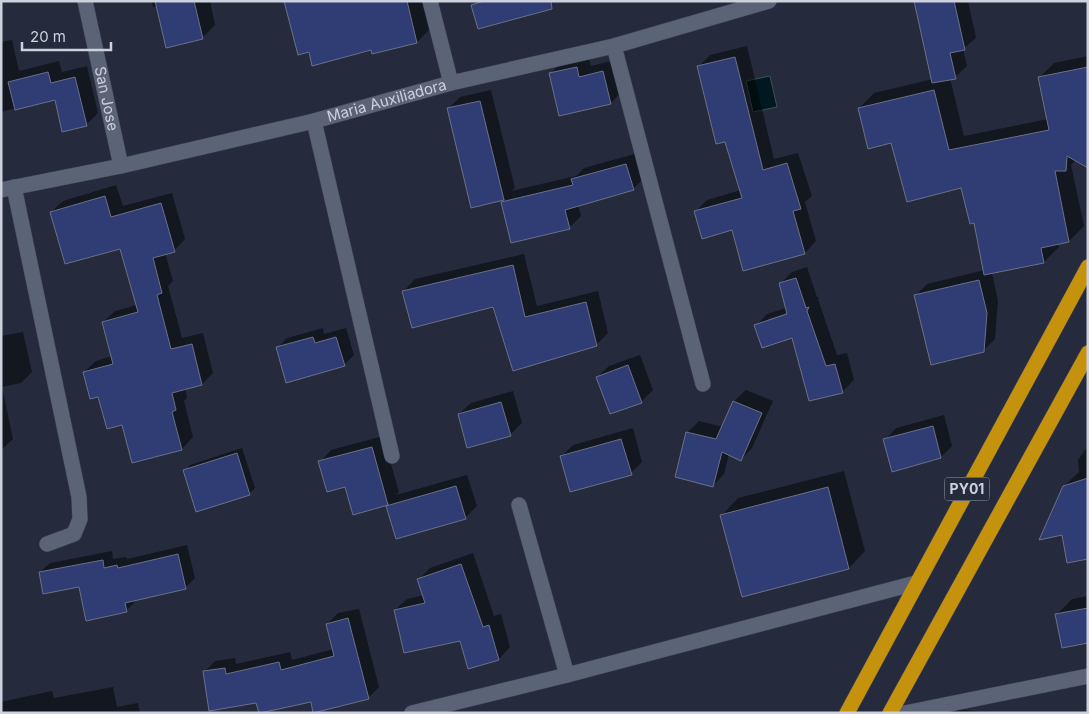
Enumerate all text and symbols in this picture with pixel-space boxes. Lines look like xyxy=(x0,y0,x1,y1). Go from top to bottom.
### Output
scale bar xyxy=(22,20,111,52)
text: 20 m xyxy=(30,27,66,46)
street label: San Jose xyxy=(91,65,123,133)
street label: Maria Auxiliadora xyxy=(325,75,448,126)
road number: PY01 xyxy=(944,478,990,500)

